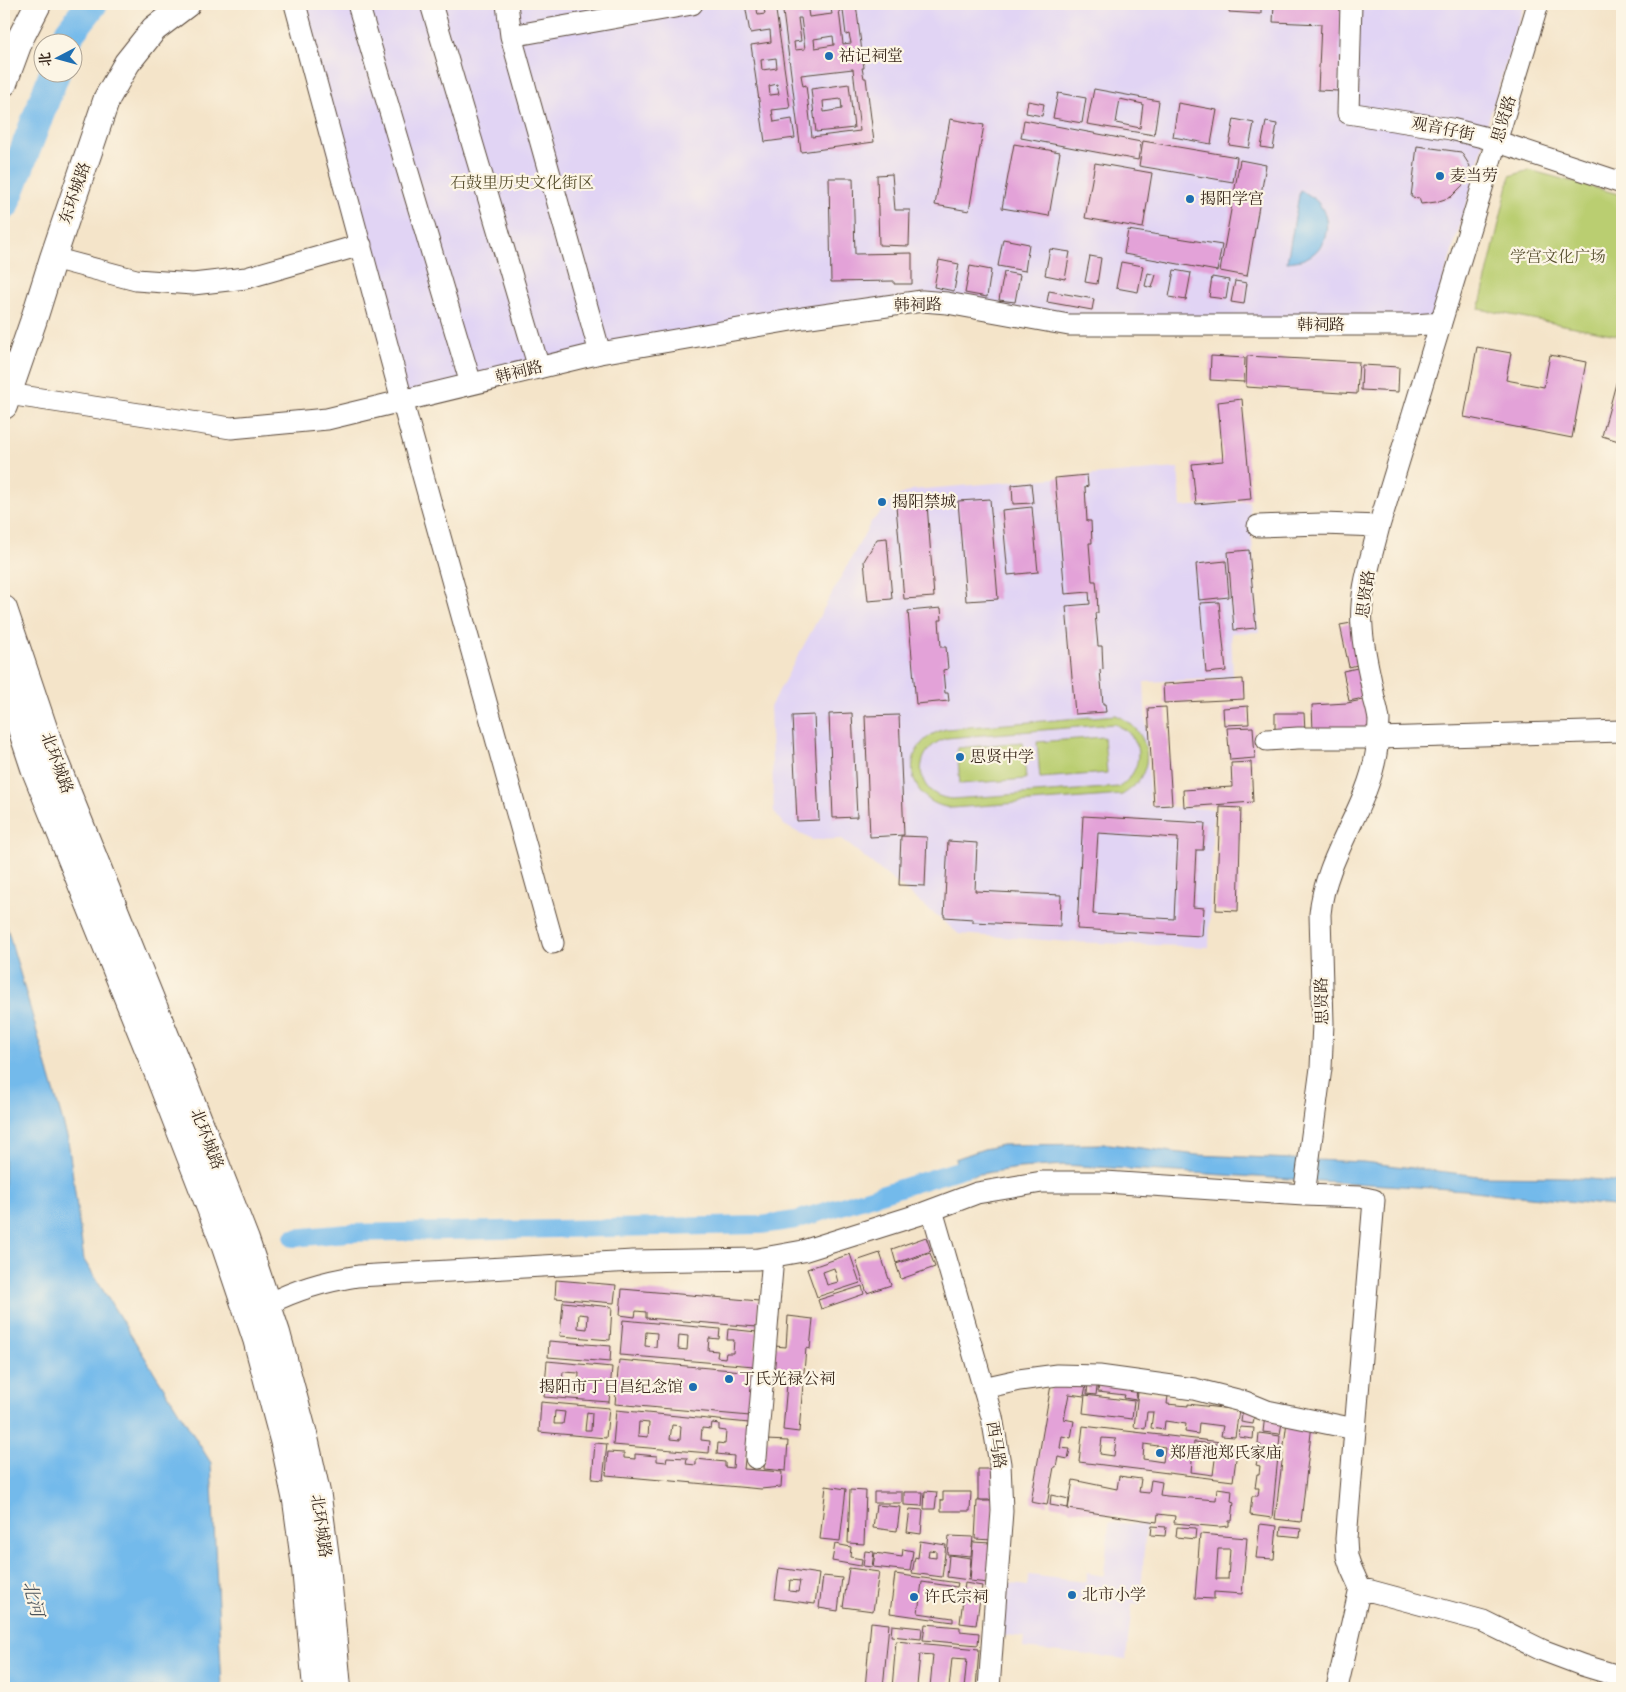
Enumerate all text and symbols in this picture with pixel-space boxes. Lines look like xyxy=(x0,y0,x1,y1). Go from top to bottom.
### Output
north arrow xyxy=(32,32,82,82)
place label: 祜记祠堂 xyxy=(839,45,903,67)
marker: 祜记祠堂 xyxy=(823,50,835,62)
text: 北 xyxy=(35,51,56,67)
street label: 思贤路 xyxy=(1486,93,1522,145)
street label: 观音仔街 xyxy=(1409,112,1477,146)
street label: 东环城路 xyxy=(54,159,96,227)
place label: 麦当劳 xyxy=(1450,165,1498,187)
marker: 麦当劳 xyxy=(1434,170,1446,182)
park label: 石鼓里历史文化街区 xyxy=(450,172,594,194)
place label: 揭阳学宫 xyxy=(1200,188,1264,210)
marker: 揭阳学宫 xyxy=(1184,193,1196,205)
park label: 学宫文化广场 xyxy=(1510,246,1606,268)
street label: 韩祠路 xyxy=(894,294,942,316)
street label: 韩祠路 xyxy=(1297,314,1345,336)
street label: 韩祠路 xyxy=(493,356,545,388)
place label: 揭阳禁城 xyxy=(892,491,956,513)
marker: 揭阳禁城 xyxy=(876,496,888,508)
street label: 思贤路 xyxy=(1352,569,1380,619)
street label: 北环城路 xyxy=(36,729,78,797)
place label: 思贤中学 xyxy=(970,746,1034,768)
marker: 思贤中学 xyxy=(954,751,966,763)
street label: 思贤路 xyxy=(1311,977,1333,1025)
street label: 北环城路 xyxy=(185,1105,229,1173)
place label: 丁氏光禄公祠 xyxy=(739,1368,835,1390)
marker: 丁氏光禄公祠 xyxy=(723,1373,735,1385)
place label: 揭阳市丁日昌纪念馆 xyxy=(539,1376,683,1398)
marker: 揭阳市丁日昌纪念馆 xyxy=(687,1381,699,1393)
street label: 西马路 xyxy=(981,1419,1011,1471)
place label: 郑厝池郑氏家庙 xyxy=(1170,1442,1282,1464)
marker: 郑厝池郑氏家庙 xyxy=(1154,1447,1166,1459)
street label: 北环城路 xyxy=(306,1493,336,1559)
water label: 北河 xyxy=(17,1579,50,1622)
place label: 北市小学 xyxy=(1082,1584,1146,1606)
place label: 许氏宗祠 xyxy=(924,1586,988,1608)
marker: 北市小学 xyxy=(1066,1589,1078,1601)
marker: 许氏宗祠 xyxy=(908,1591,920,1603)

